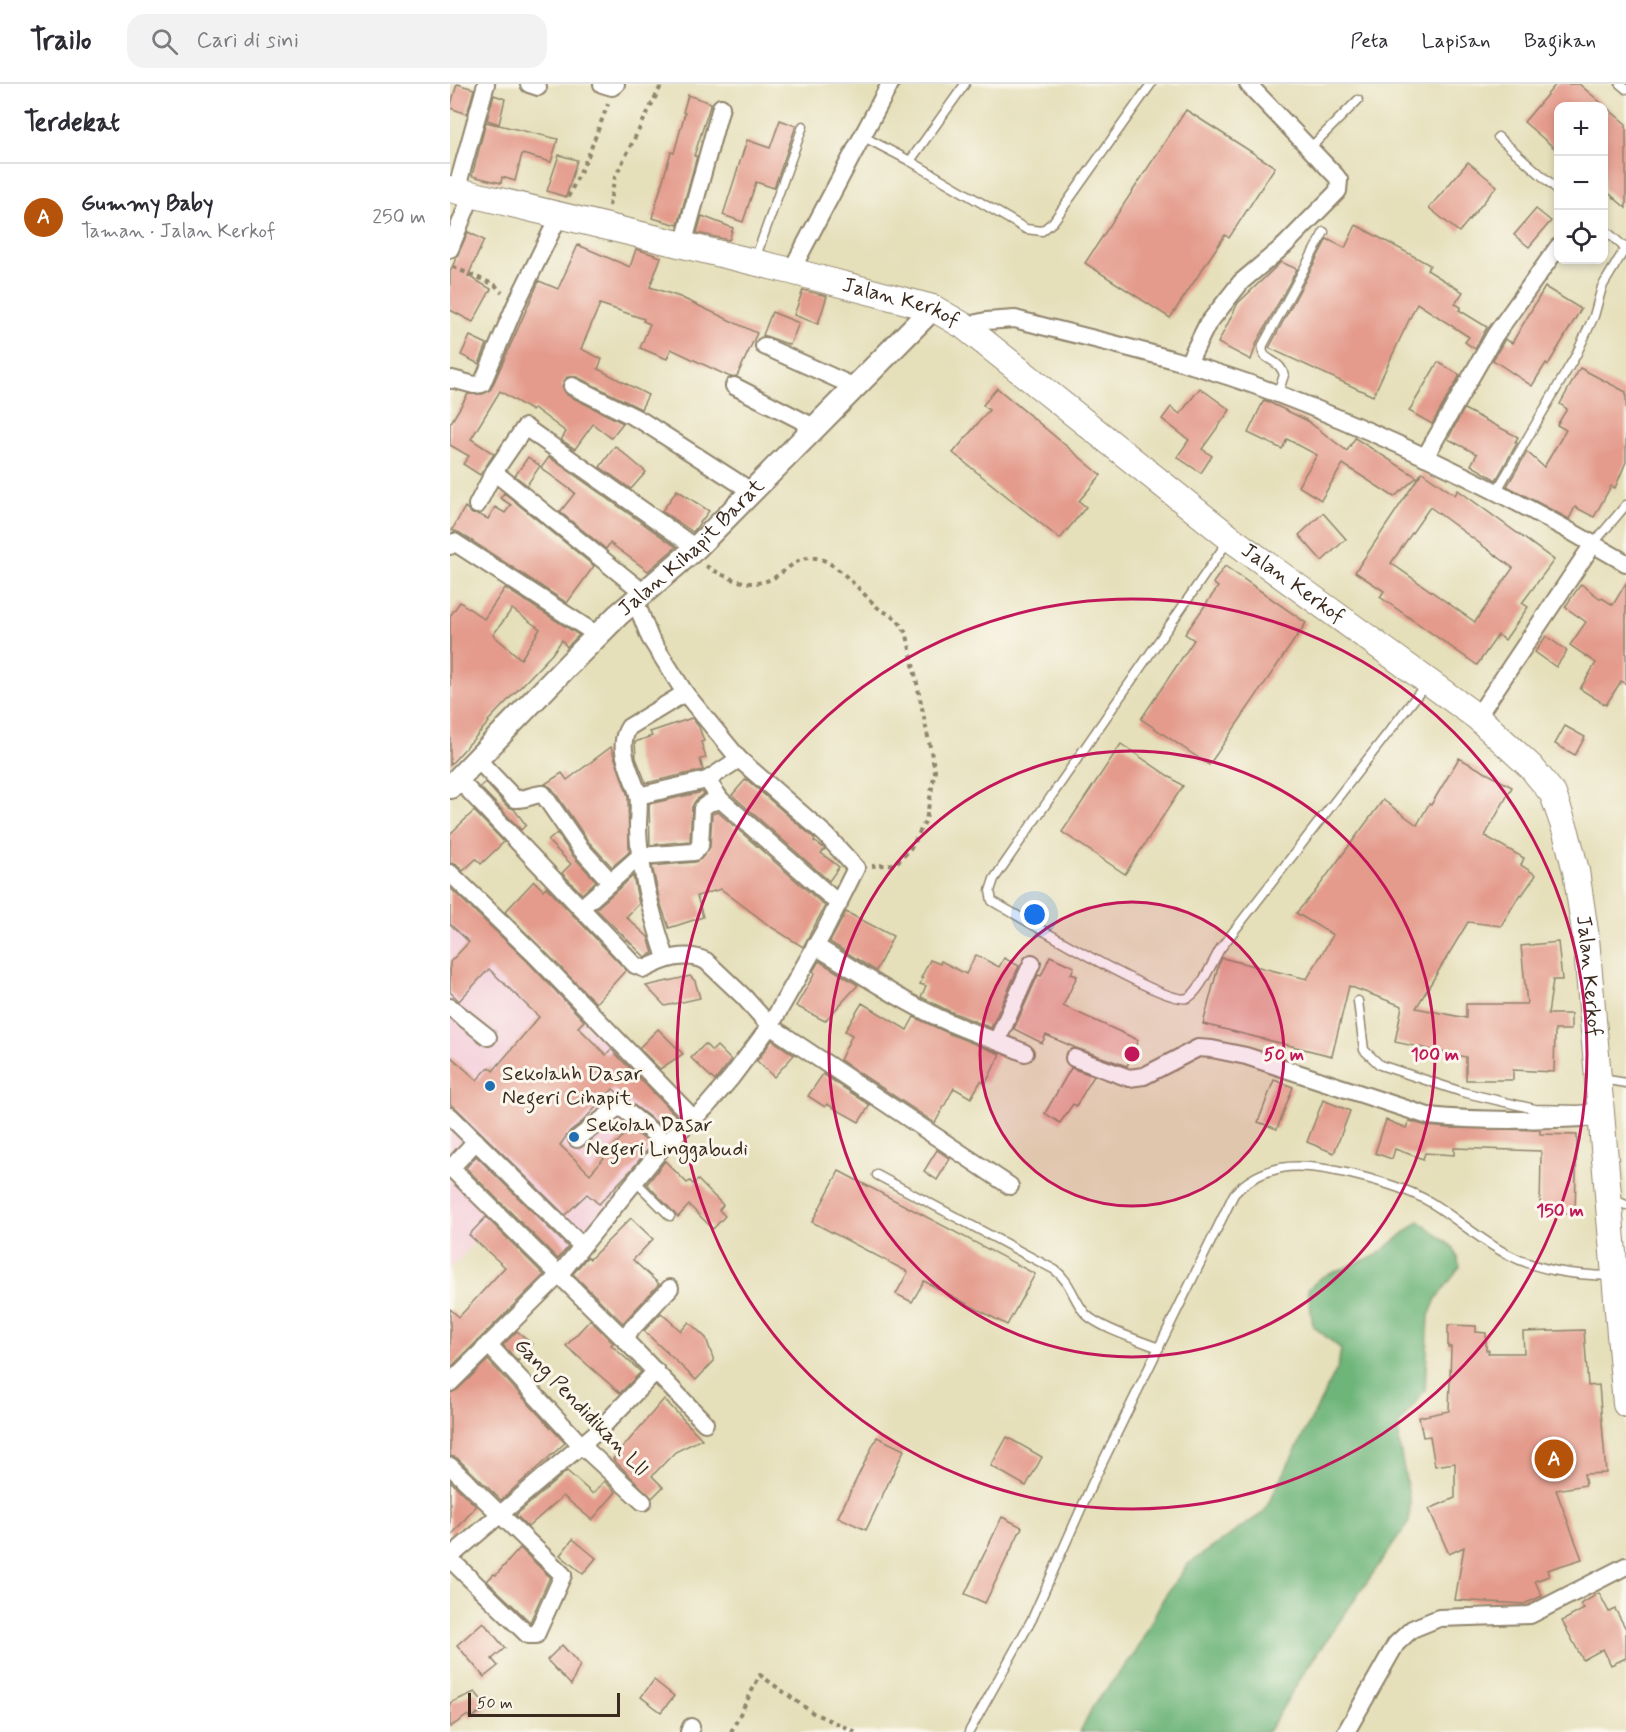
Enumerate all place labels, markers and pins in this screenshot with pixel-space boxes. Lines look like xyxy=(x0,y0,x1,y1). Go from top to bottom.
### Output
centre of rings xyxy=(1122,1044,1142,1064)
place label: Sekolahh Dasar Negeri Cihapit xyxy=(502,1060,643,1114)
marker: Sekolahh Dasar Negeri Cihapit xyxy=(483,1079,497,1093)
place label: Sekolah Dasar Negeri Linggabudi xyxy=(586,1111,748,1165)
marker: Sekolah Dasar Negeri Linggabudi xyxy=(567,1130,581,1144)
pin: A xyxy=(1534,1436,1574,1482)

